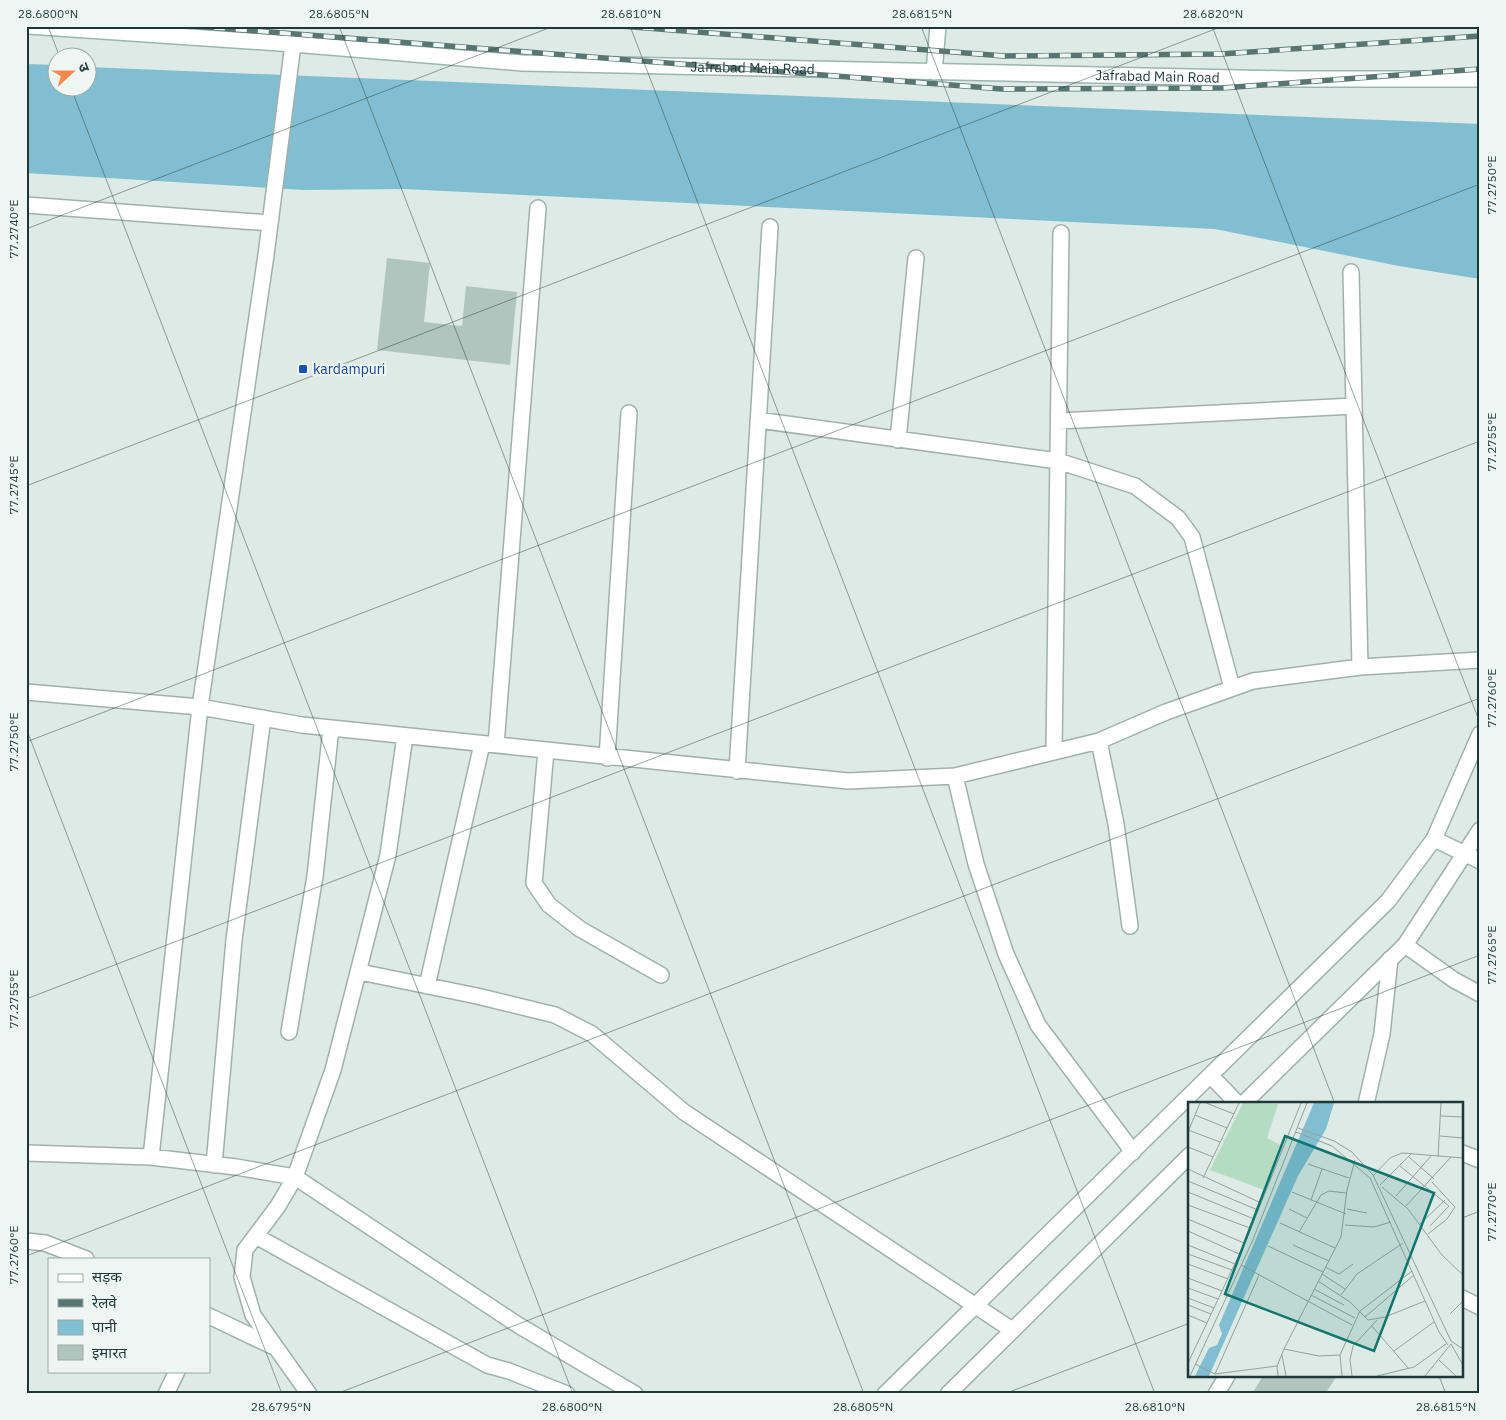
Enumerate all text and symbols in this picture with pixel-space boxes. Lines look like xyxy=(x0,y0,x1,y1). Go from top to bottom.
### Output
text: 28.6800°N xyxy=(18,6,78,21)
text: 28.6805°N xyxy=(309,6,369,21)
text: 28.6810°N xyxy=(601,6,661,21)
text: 28.6815°N xyxy=(892,6,952,21)
text: 28.6820°N xyxy=(1183,6,1243,21)
north arrow xyxy=(48,48,98,98)
street label: Jafrabad Main Road xyxy=(690,58,815,78)
text: उ xyxy=(74,60,94,75)
street label: Jafrabad Main Road xyxy=(1095,66,1220,87)
text: 77.2750°E xyxy=(1484,155,1499,215)
text: 77.2740°E xyxy=(6,199,21,259)
place label: kardampuri xyxy=(313,360,385,378)
marker: kardampuri xyxy=(297,363,309,375)
text: 77.2755°E xyxy=(1484,412,1499,472)
text: 77.2745°E xyxy=(6,455,21,515)
text: 77.2760°E xyxy=(1484,668,1499,728)
text: 77.2750°E xyxy=(6,712,21,772)
text: 77.2765°E xyxy=(1484,925,1499,985)
text: 77.2755°E xyxy=(6,969,21,1029)
inset map xyxy=(1188,1102,1464,1378)
text: 77.2770°E xyxy=(1484,1182,1499,1242)
text: 77.2760°E xyxy=(6,1225,21,1285)
legend xyxy=(48,1258,210,1372)
text: सड़क xyxy=(92,1267,122,1286)
text: रेलवे xyxy=(91,1293,117,1312)
text: पानी xyxy=(92,1317,118,1336)
text: इमारत xyxy=(92,1343,127,1362)
text: 28.6795°N xyxy=(251,1399,311,1414)
text: 28.6800°N xyxy=(542,1399,602,1414)
text: 28.6805°N xyxy=(833,1399,893,1414)
text: 28.6810°N xyxy=(1125,1399,1185,1414)
text: 28.6815°N xyxy=(1416,1399,1476,1414)

